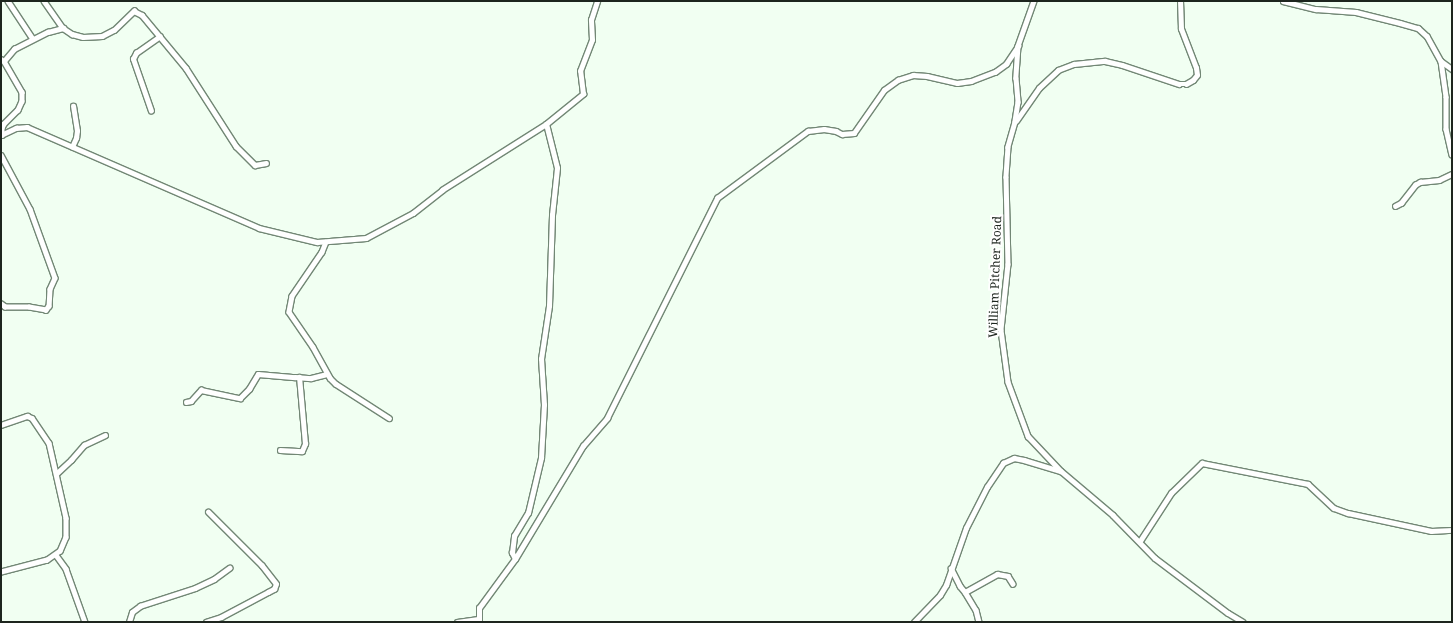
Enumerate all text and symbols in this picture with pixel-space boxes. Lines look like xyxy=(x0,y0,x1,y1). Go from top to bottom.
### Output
street label: William Pitcher Road xyxy=(986,216,1004,338)

